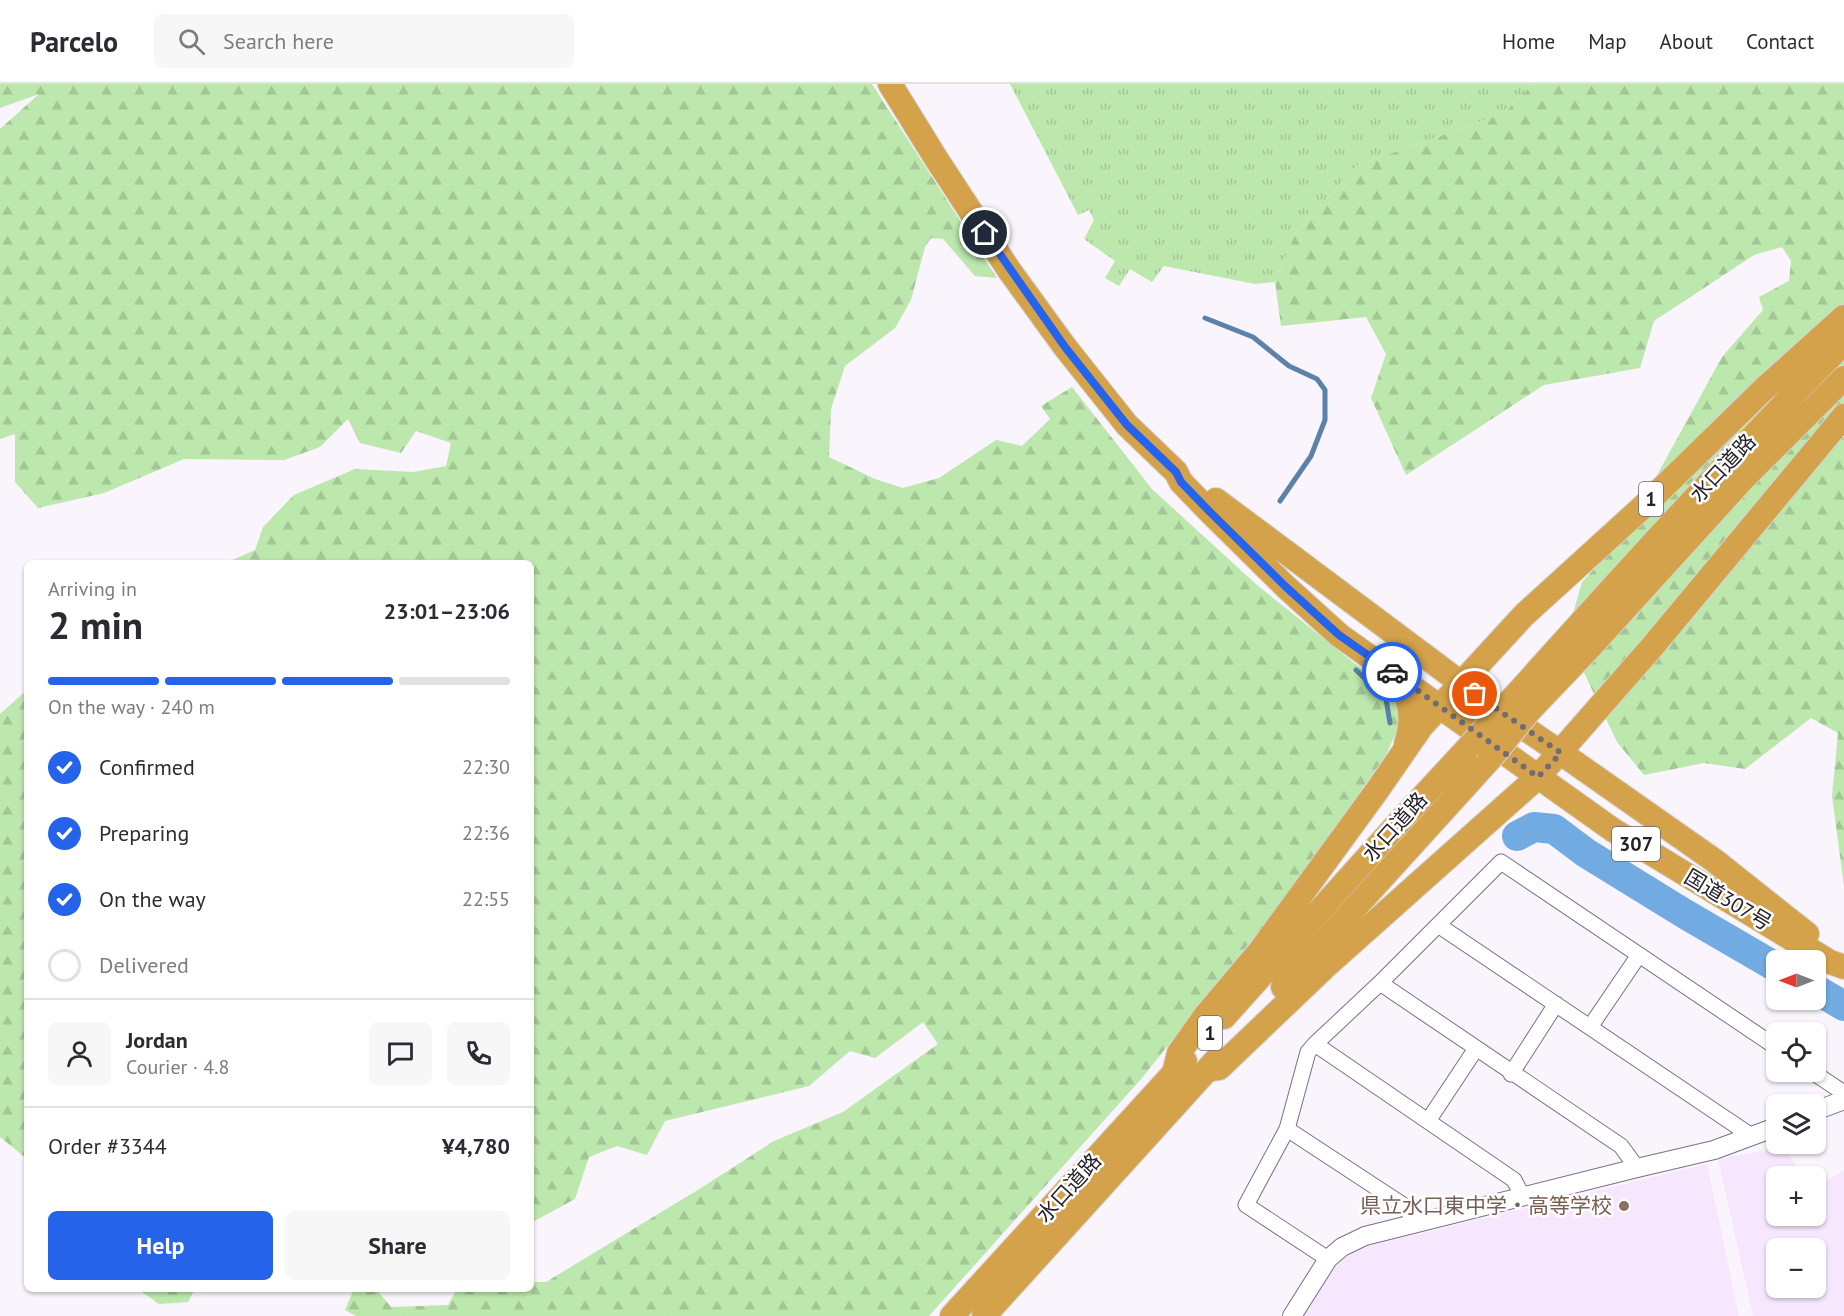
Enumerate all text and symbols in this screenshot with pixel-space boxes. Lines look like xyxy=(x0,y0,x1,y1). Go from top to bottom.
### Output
search box xyxy=(154,14,574,68)
text: Parcelo xyxy=(30,23,118,60)
icon: search xyxy=(175,25,208,58)
text: Search here xyxy=(223,27,334,55)
text: Home xyxy=(1502,28,1555,55)
text: Map xyxy=(1588,28,1627,55)
text: About xyxy=(1660,28,1713,55)
text: Contact xyxy=(1746,28,1814,55)
pin xyxy=(959,207,1010,258)
icon: home xyxy=(968,216,1001,249)
street label: 水口道路 xyxy=(1684,428,1761,508)
road number: 1 xyxy=(1639,482,1663,516)
text: Arriving in xyxy=(48,576,137,602)
text: 23:01–23:06 xyxy=(384,597,510,625)
text: 2 min xyxy=(48,599,143,650)
courier xyxy=(1362,642,1422,702)
icon: car xyxy=(1376,656,1409,689)
pin xyxy=(1449,668,1500,719)
icon: bag xyxy=(1458,677,1491,710)
text: On the way · 240 m xyxy=(48,694,215,720)
icon: check xyxy=(48,751,81,784)
text: Confirmed xyxy=(99,753,195,781)
text: 22:30 xyxy=(462,754,510,780)
street label: 水口道路 xyxy=(1356,786,1433,867)
icon: check xyxy=(48,817,81,850)
text: Preparing xyxy=(99,819,189,847)
text: 22:36 xyxy=(462,820,510,846)
road number: 307 xyxy=(1612,827,1660,861)
street label: 国道307号 xyxy=(1680,863,1777,936)
icon: check xyxy=(48,883,81,916)
text: On the way xyxy=(99,885,206,913)
text: 22:55 xyxy=(462,886,510,912)
north arrow xyxy=(1766,950,1826,1010)
map controls xyxy=(1766,950,1826,1298)
text: Delivered xyxy=(99,951,189,979)
road number: 1 xyxy=(1198,1016,1222,1050)
button: person xyxy=(48,1022,111,1085)
button: chat xyxy=(369,1022,432,1085)
button: phone xyxy=(447,1022,510,1085)
button: locate xyxy=(1766,1022,1826,1082)
text: Jordan xyxy=(126,1026,188,1054)
text: Courier · 4.8 xyxy=(126,1054,229,1080)
button: layers xyxy=(1766,1094,1826,1154)
text: Order #3344 xyxy=(48,1132,167,1160)
text: ¥4,780 xyxy=(442,1132,510,1160)
street label: 水口道路 xyxy=(1030,1147,1107,1228)
button: + xyxy=(1766,1166,1826,1226)
place label: 県立水口東中学・高等学校 xyxy=(1360,1192,1612,1219)
marker: 県立水口東中学・高等学校 xyxy=(1617,1199,1631,1213)
button: Help xyxy=(48,1211,273,1280)
button: Share xyxy=(285,1211,510,1280)
button: − xyxy=(1766,1238,1826,1298)

